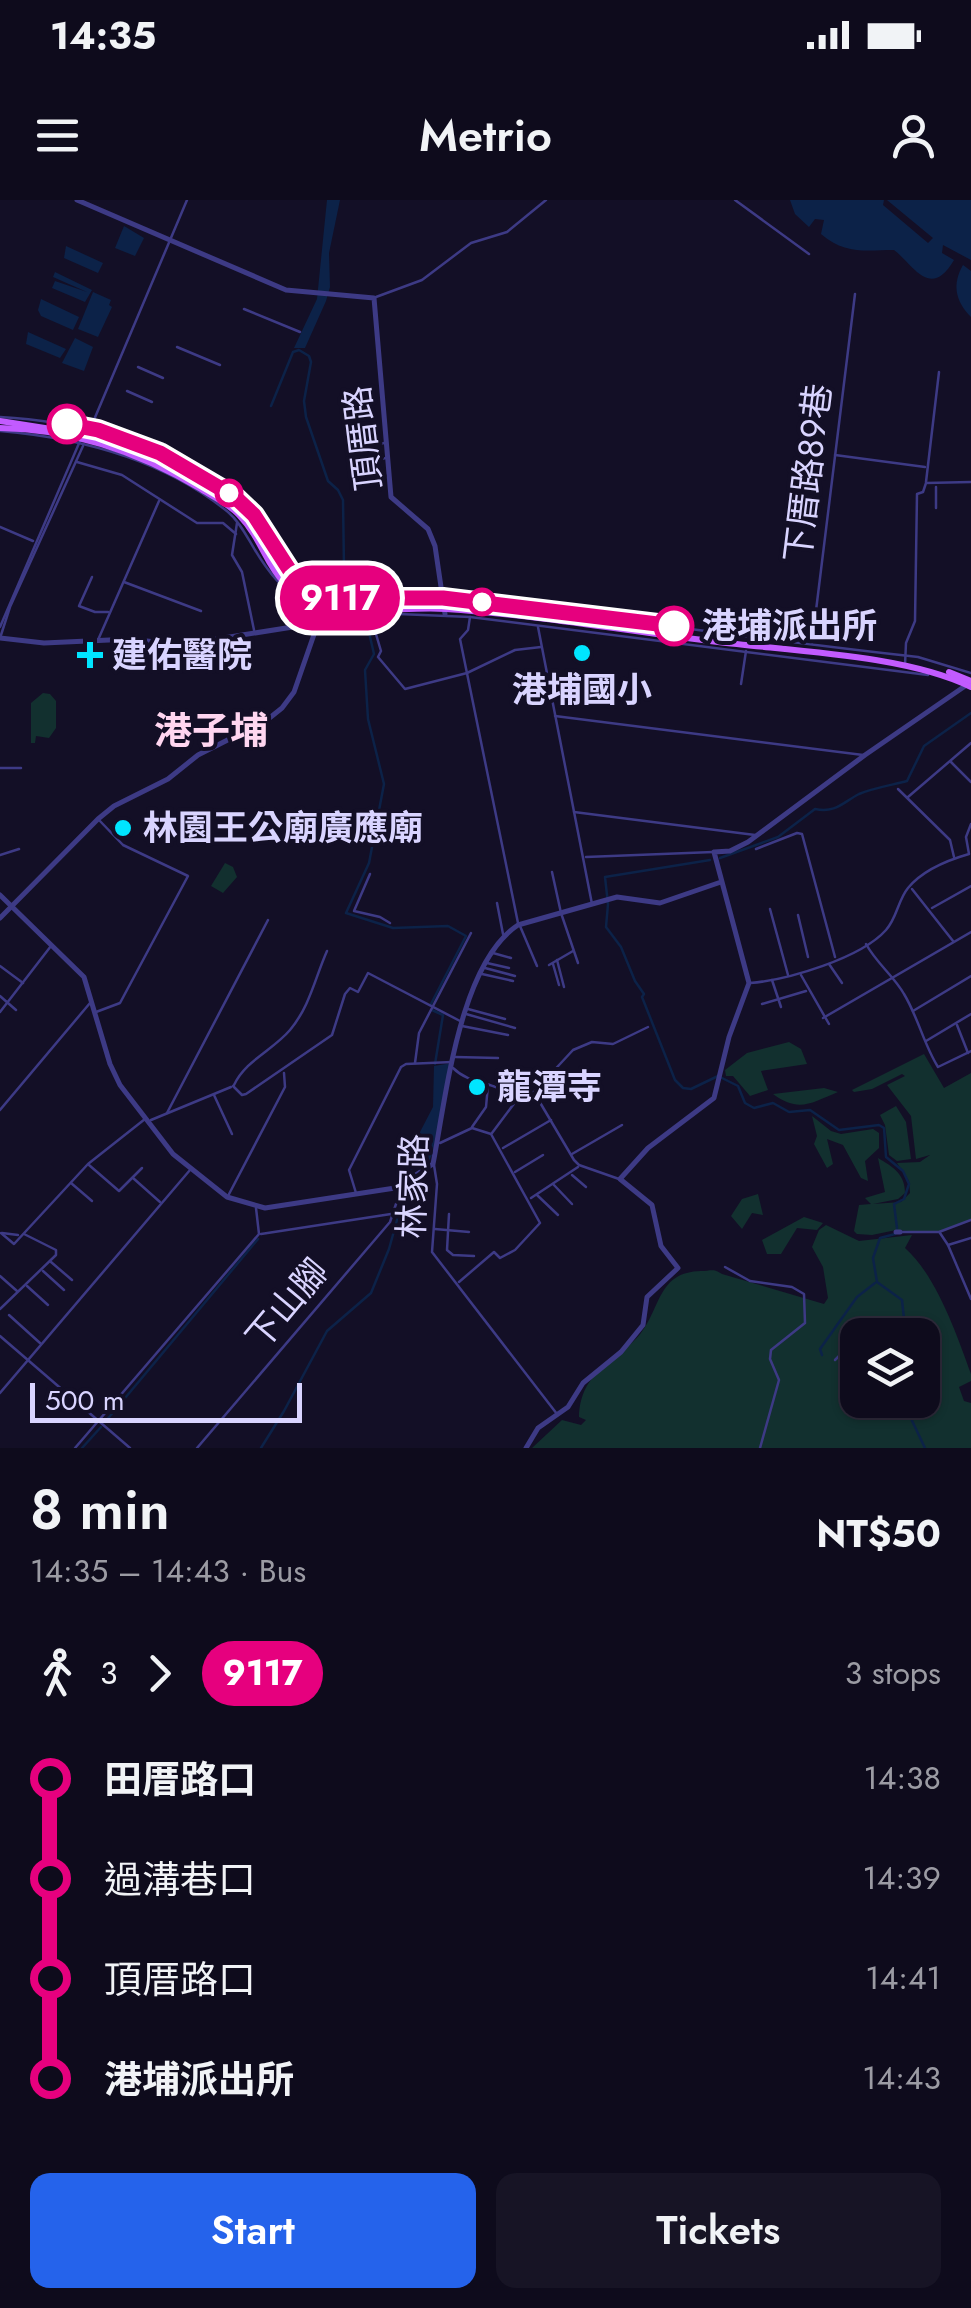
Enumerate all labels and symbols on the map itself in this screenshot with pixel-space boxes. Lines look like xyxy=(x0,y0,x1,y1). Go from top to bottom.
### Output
street label: 下厝路89巷 xyxy=(772,381,844,565)
street label: 頂厝路 xyxy=(332,383,394,493)
unlabelled marker xyxy=(48,405,86,443)
unlabelled marker xyxy=(216,480,242,506)
line badge: 9117 xyxy=(270,566,410,630)
unlabelled marker xyxy=(469,589,495,615)
place label: 港埔派出所 xyxy=(702,601,877,651)
marker: 港埔派出所 xyxy=(655,607,693,645)
place label: 建佑醫院 xyxy=(112,630,252,680)
marker: 建佑醫院 xyxy=(77,642,103,668)
marker: 港埔國小 xyxy=(571,642,593,664)
place label: 港埔國小 xyxy=(512,665,652,715)
district label: 港子埔 xyxy=(154,703,268,758)
place label: 林園王公廟廣應廟 xyxy=(143,803,423,853)
marker: 林園王公廟廣應廟 xyxy=(112,817,134,839)
place label: 龍潭寺 xyxy=(497,1062,602,1112)
marker: 龍潭寺 xyxy=(466,1076,488,1098)
street label: 林家路 xyxy=(386,1133,440,1239)
street label: 下山腳 xyxy=(234,1248,340,1360)
scale bar xyxy=(30,1378,302,1422)

